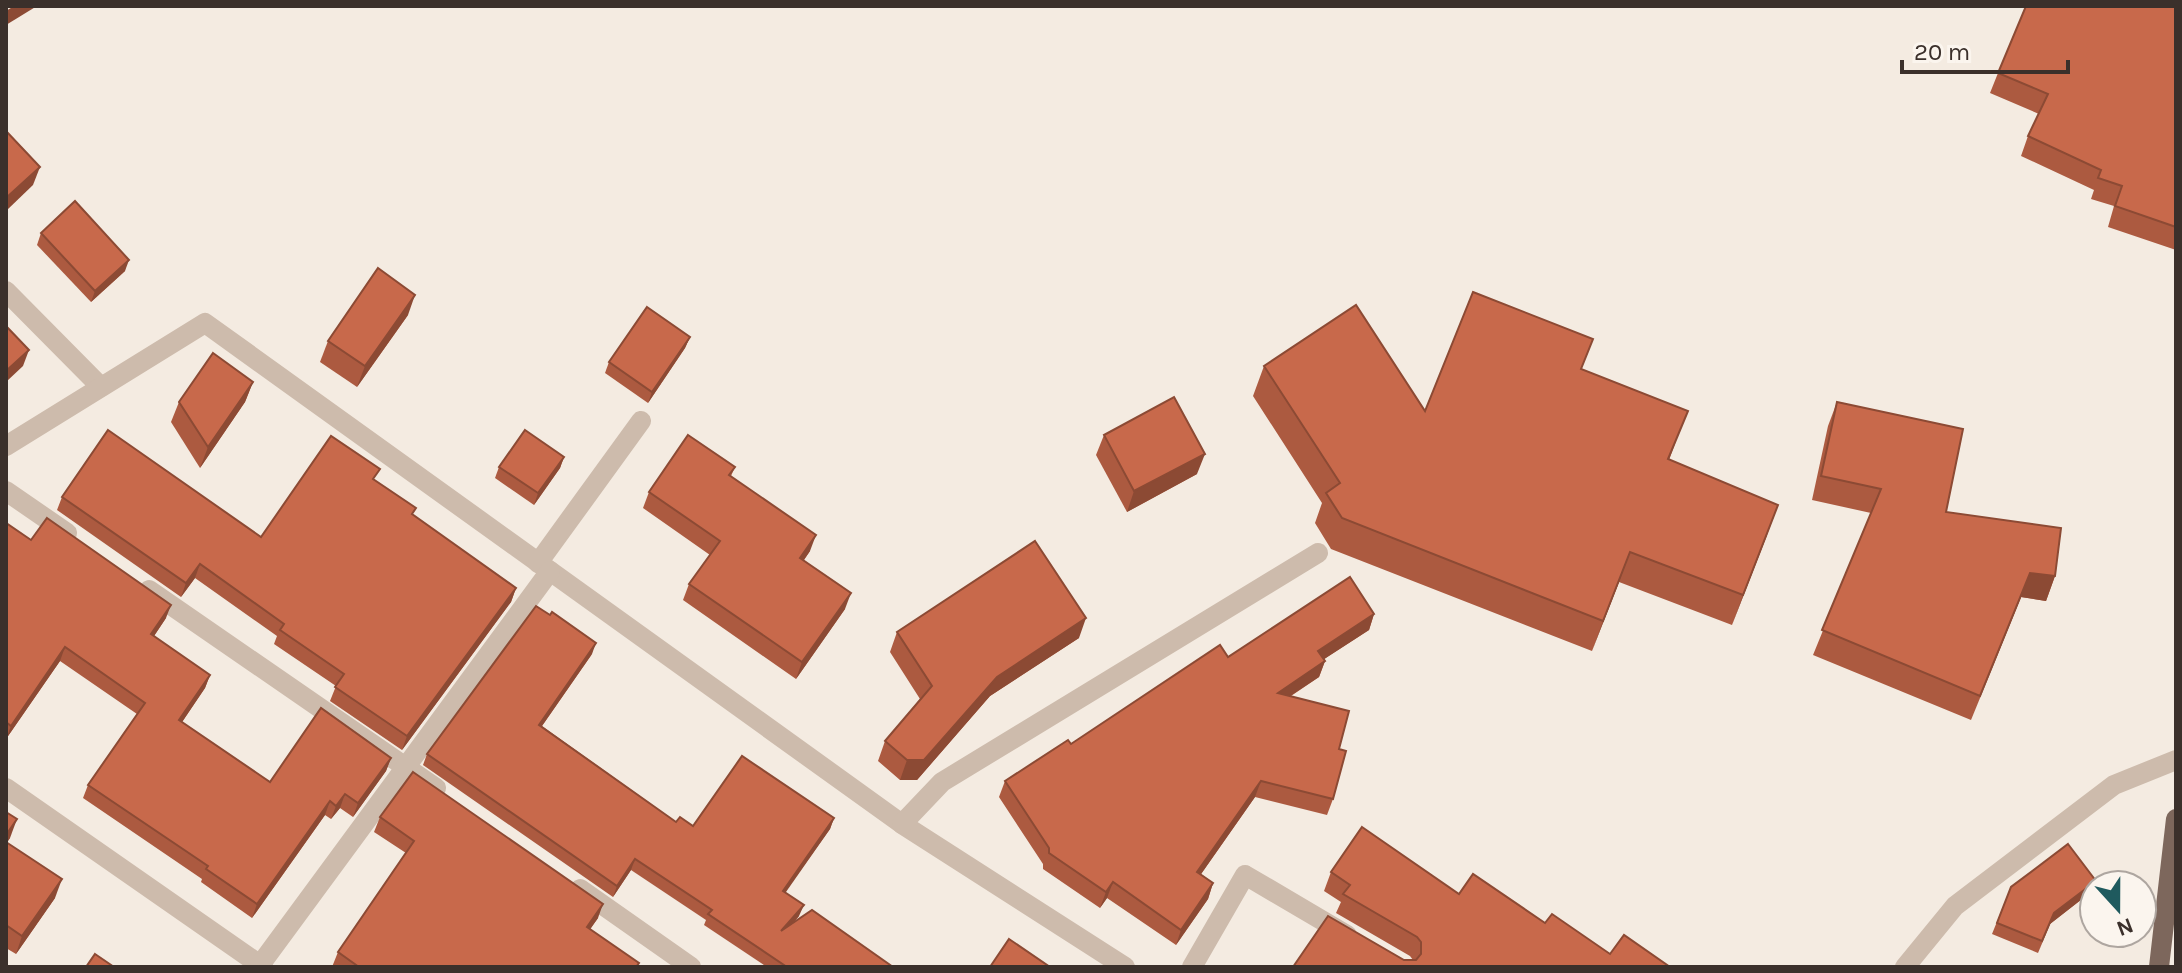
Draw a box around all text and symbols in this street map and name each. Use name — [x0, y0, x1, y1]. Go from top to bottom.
scale bar — [1902, 24, 2068, 74]
text: 20 m — [1914, 38, 1970, 66]
north arrow — [2078, 869, 2158, 949]
text: N — [2113, 912, 2137, 942]

